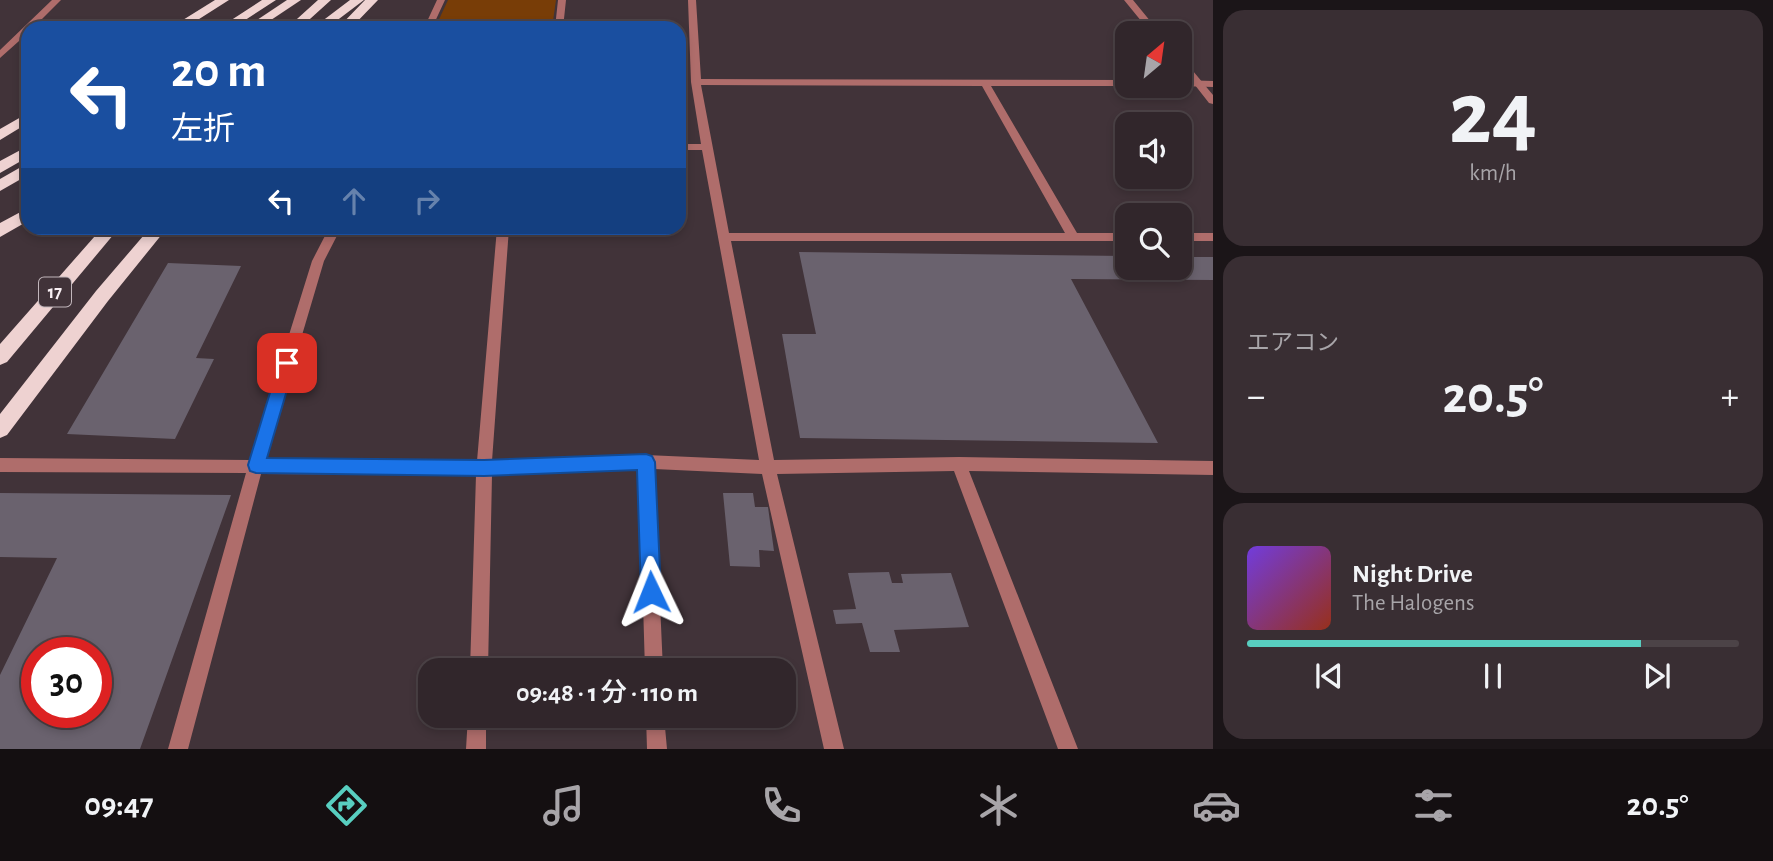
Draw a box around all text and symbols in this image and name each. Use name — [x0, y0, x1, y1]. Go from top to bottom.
north arrow — [1115, 21, 1192, 98]
map controls — [1115, 21, 1192, 280]
text: 20 m — [171, 47, 267, 96]
icon: left — [56, 49, 147, 140]
text: 24 — [1449, 69, 1537, 160]
button: sound — [1115, 112, 1192, 189]
text: 左折 — [171, 113, 235, 145]
text: km/h — [1469, 162, 1517, 185]
icon: left — [262, 182, 300, 220]
icon: ahead — [335, 182, 373, 220]
icon: right — [408, 182, 446, 220]
button: search — [1115, 203, 1192, 280]
road number: 17 — [39, 278, 71, 306]
text: エアコン — [1247, 332, 1339, 355]
pin — [257, 333, 317, 393]
icon: arrive — [268, 344, 306, 382]
text: 20.5° — [1442, 370, 1544, 422]
text: − — [1247, 378, 1265, 416]
text: + — [1721, 378, 1739, 416]
position arrow — [614, 555, 688, 629]
text: Night Drive — [1352, 561, 1473, 587]
text: The Halogens — [1352, 592, 1474, 615]
speed limit sign: 30 — [21, 637, 112, 728]
icon: previous — [1310, 657, 1348, 695]
icon: pause — [1474, 657, 1512, 695]
icon: next — [1638, 657, 1676, 695]
text: 09:48 · 1 分 · 110 m — [516, 680, 698, 706]
icon: directions — [322, 781, 371, 830]
icon: music — [539, 781, 588, 830]
icon: phone — [757, 781, 806, 830]
icon: climate — [974, 781, 1023, 830]
icon: car — [1192, 781, 1241, 830]
icon: filters — [1409, 781, 1458, 830]
text: 09:47 — [84, 789, 154, 821]
text: 20.5° — [1626, 789, 1689, 821]

